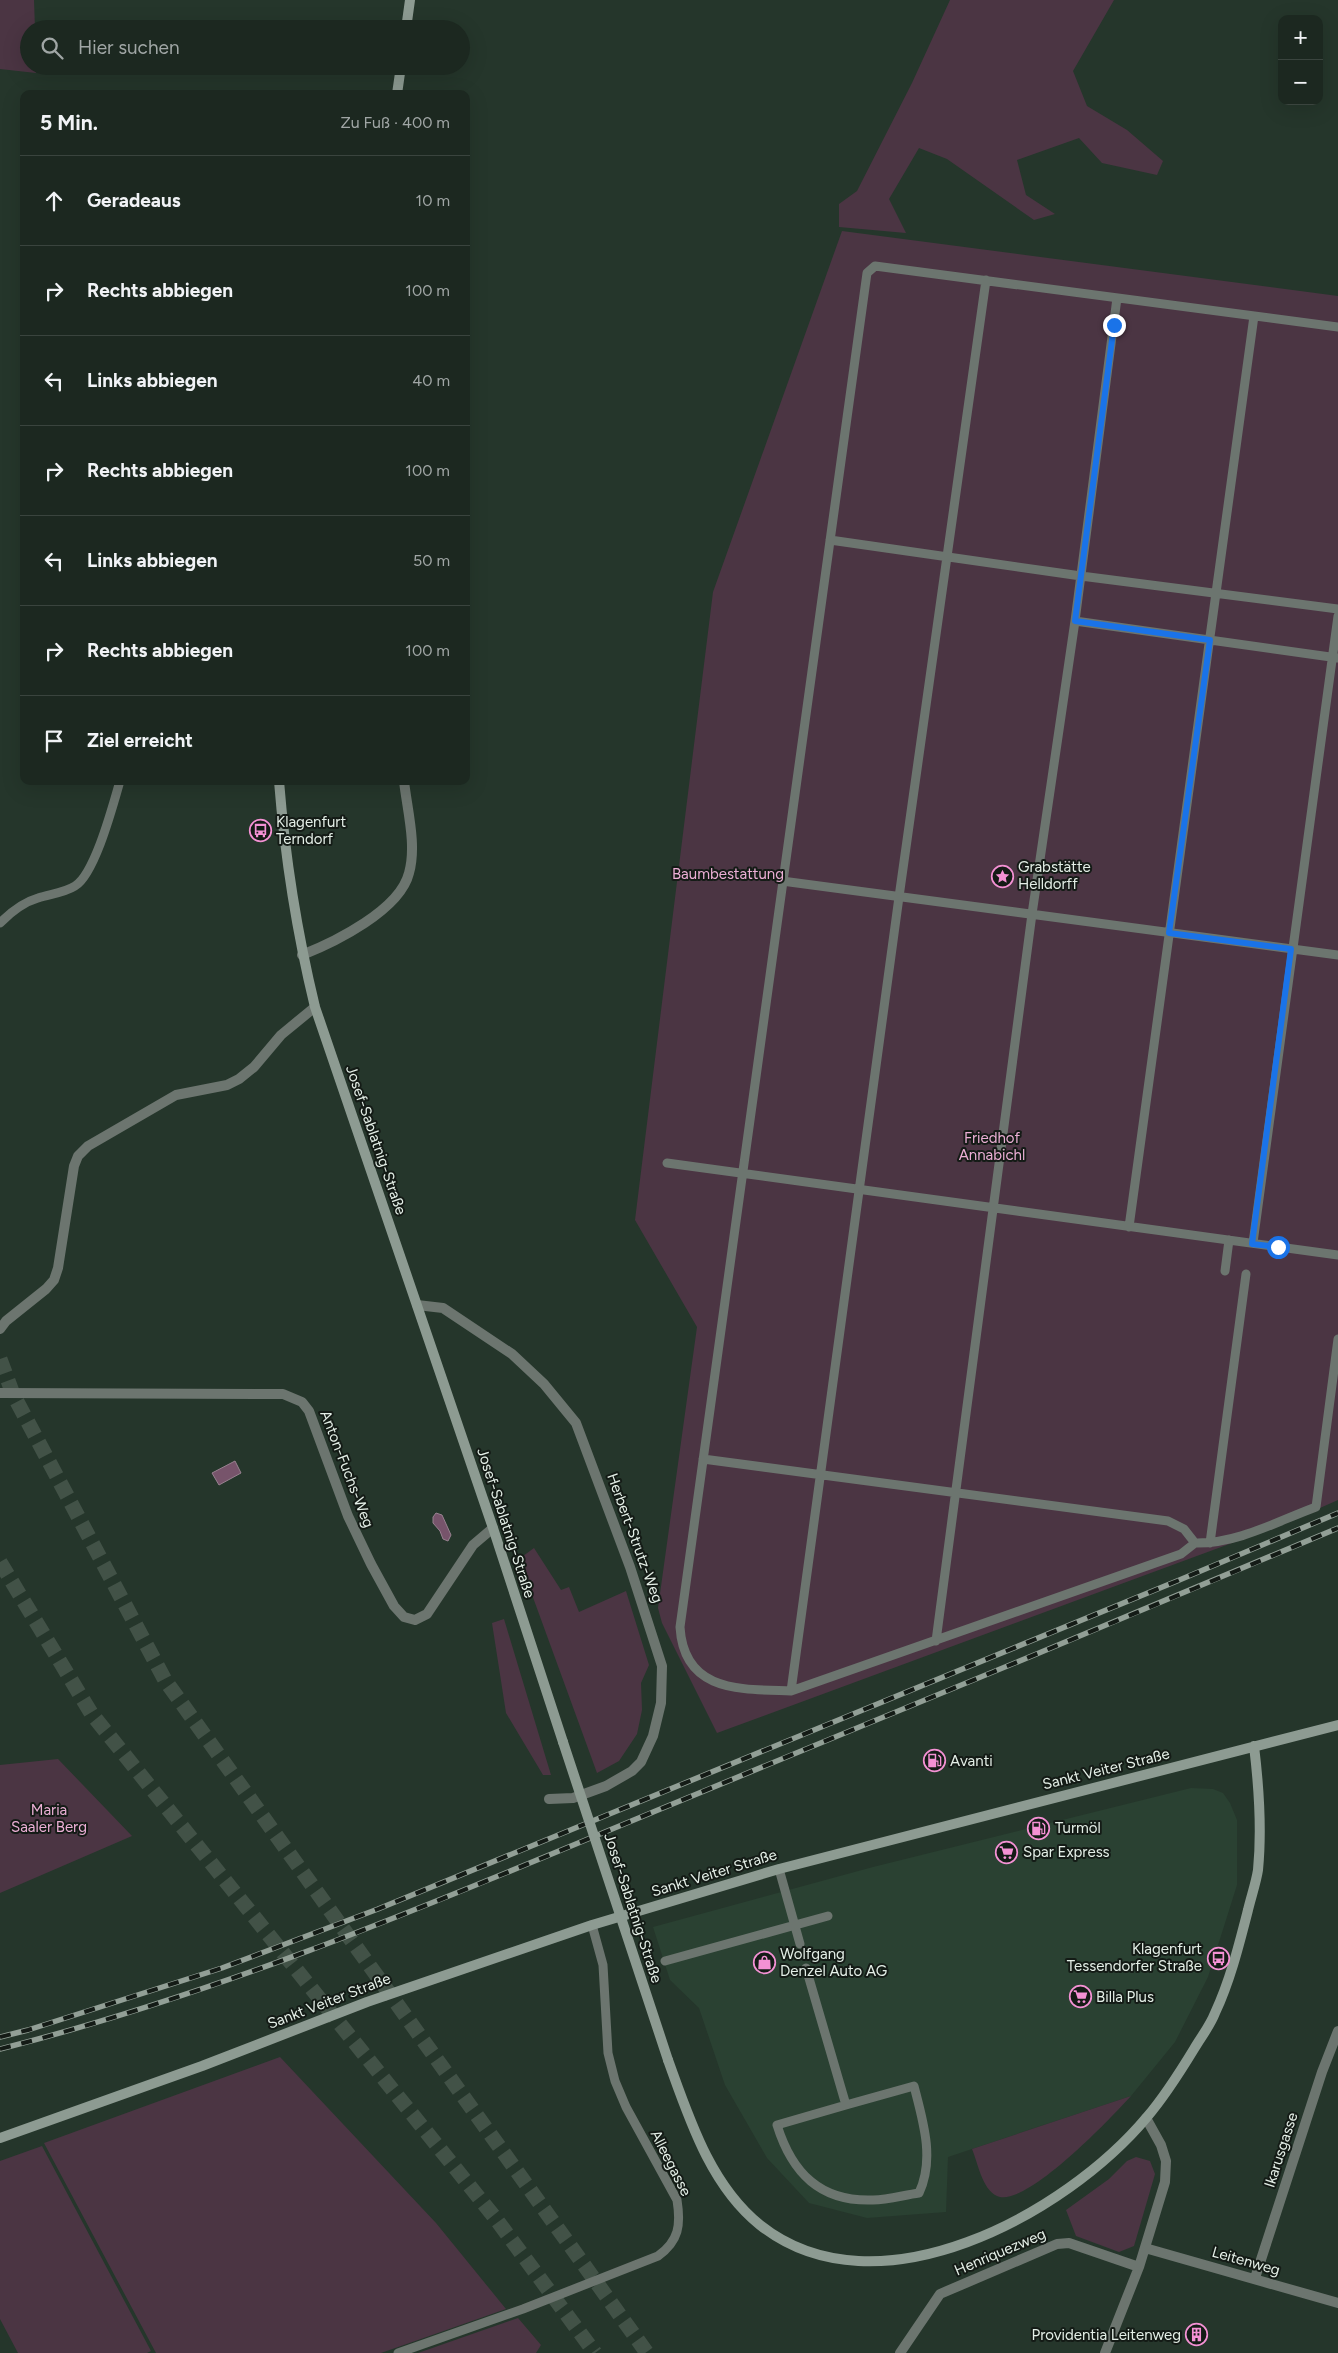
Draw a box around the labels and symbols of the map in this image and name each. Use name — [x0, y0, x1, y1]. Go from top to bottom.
route end — [1103, 314, 1126, 337]
place label: Klagenfurt Terndorf — [276, 813, 346, 848]
bus stop icon: Klagenfurt Terndorf — [248, 819, 272, 843]
place label: Grabstätte Helldorff — [1018, 858, 1091, 893]
place icon: Grabstätte Helldorff — [990, 864, 1014, 888]
park label: Baumbestattung — [672, 865, 784, 883]
street label: Josef-Sablatnig-Straße — [342, 1063, 410, 1217]
park label: Friedhof Annabichl — [959, 1129, 1025, 1164]
route start — [1267, 1236, 1290, 1259]
street label: Anton-Fuchs-Weg — [316, 1408, 378, 1530]
street label: Josef-Sablatnig-Straße — [473, 1446, 539, 1600]
street label: Herbert-Strutz-Weg — [603, 1471, 667, 1605]
street label: Sankt Veiter Straße — [1041, 1745, 1171, 1793]
fuel station icon: Avanti — [922, 1749, 946, 1773]
place label: Avanti — [950, 1752, 993, 1770]
park label: Maria Saaler Berg — [11, 1801, 87, 1836]
fuel station icon: Turmöl — [1027, 1816, 1051, 1840]
place label: Turmöl — [1055, 1819, 1101, 1837]
street label: Josef-Sablatnig-Straße — [600, 1831, 666, 1985]
supermarket icon: Spar Express — [995, 1840, 1019, 1864]
place label: Spar Express — [1023, 1843, 1110, 1861]
street label: Sankt Veiter Straße — [649, 1845, 779, 1901]
place label: Klagenfurt Tessendorfer Straße — [1067, 1940, 1202, 1975]
place label: Wolfgang Denzel Auto AG — [780, 1945, 887, 1980]
bus stop icon: Klagenfurt Tessendorfer Straße — [1206, 1946, 1230, 1970]
shop icon: Wolfgang Denzel Auto AG — [752, 1951, 776, 1975]
street label: Sankt Veiter Straße — [265, 1969, 393, 2033]
supermarket icon: Billa Plus — [1068, 1985, 1092, 2009]
place label: Billa Plus — [1096, 1988, 1154, 2006]
street label: Ikarusgasse — [1260, 2110, 1302, 2190]
street label: Alleegasse — [647, 2127, 695, 2199]
street label: Henriquezweg — [952, 2225, 1048, 2279]
street label: Leitenweg — [1210, 2243, 1282, 2279]
building icon: Providentia Leitenweg — [1185, 2323, 1209, 2347]
place label: Providentia Leitenweg — [1032, 2326, 1181, 2344]

